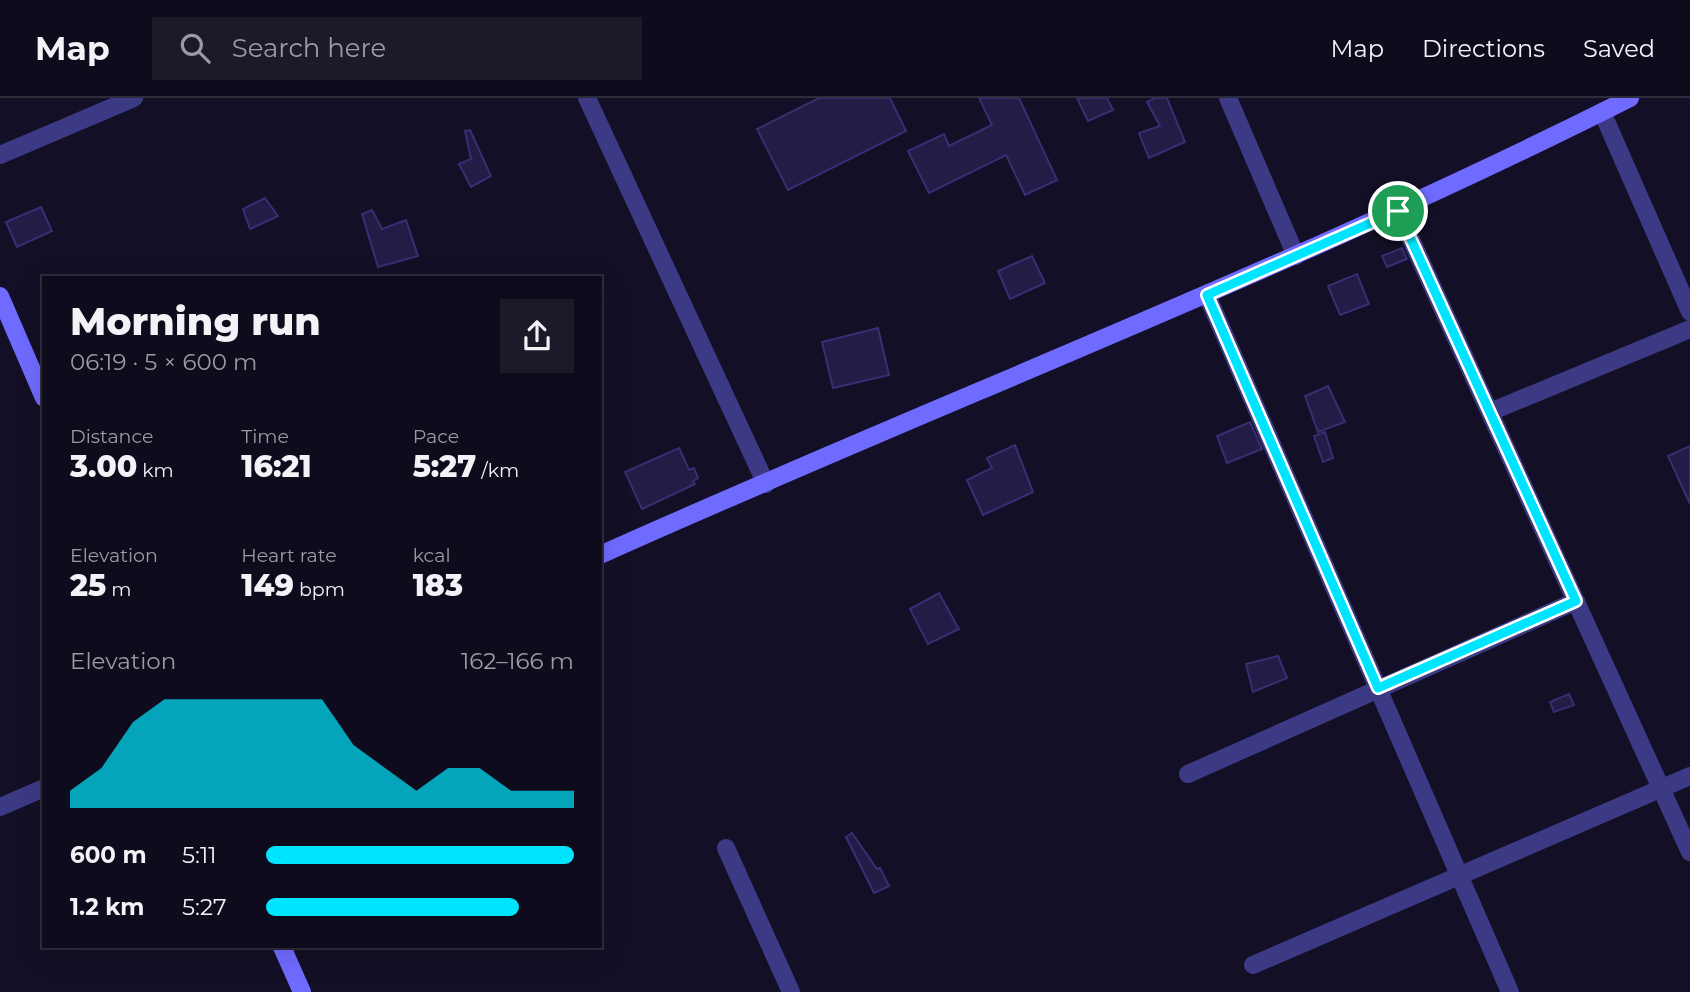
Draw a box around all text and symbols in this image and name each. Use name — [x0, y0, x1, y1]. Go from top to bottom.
search box — [152, 17, 642, 80]
text: Map — [35, 28, 110, 68]
icon: search — [176, 29, 214, 67]
text: Search here — [232, 32, 386, 64]
text: Map — [1331, 34, 1384, 63]
text: Directions — [1422, 34, 1545, 63]
text: Saved — [1583, 34, 1655, 63]
pin — [1368, 181, 1428, 241]
icon: arrive — [1379, 192, 1417, 230]
text: Morning run — [70, 298, 321, 345]
button: share — [500, 299, 574, 373]
text: 06:19 · 5 × 600 m — [70, 348, 257, 376]
text: Distance — [70, 425, 153, 448]
text: Time — [241, 425, 289, 448]
text: Pace — [413, 425, 459, 448]
text: 3.00 — [70, 448, 137, 485]
text: 16:21 — [241, 448, 312, 485]
text: 5:27 — [413, 448, 476, 485]
text: km — [137, 459, 174, 482]
text: /km — [476, 459, 519, 482]
text: Elevation — [70, 544, 158, 567]
text: Heart rate — [241, 544, 337, 567]
text: kcal — [413, 544, 451, 567]
text: 25 — [70, 567, 106, 604]
text: 149 — [241, 567, 294, 604]
text: 183 — [413, 567, 463, 604]
text: m — [106, 578, 131, 601]
text: bpm — [294, 578, 345, 601]
text: Elevation — [70, 647, 176, 675]
text: 162–166 m — [461, 647, 574, 675]
text: 600 m — [70, 841, 147, 869]
text: 5:11 — [182, 841, 217, 869]
text: 1.2 km — [70, 893, 144, 921]
text: 5:27 — [182, 893, 226, 921]

